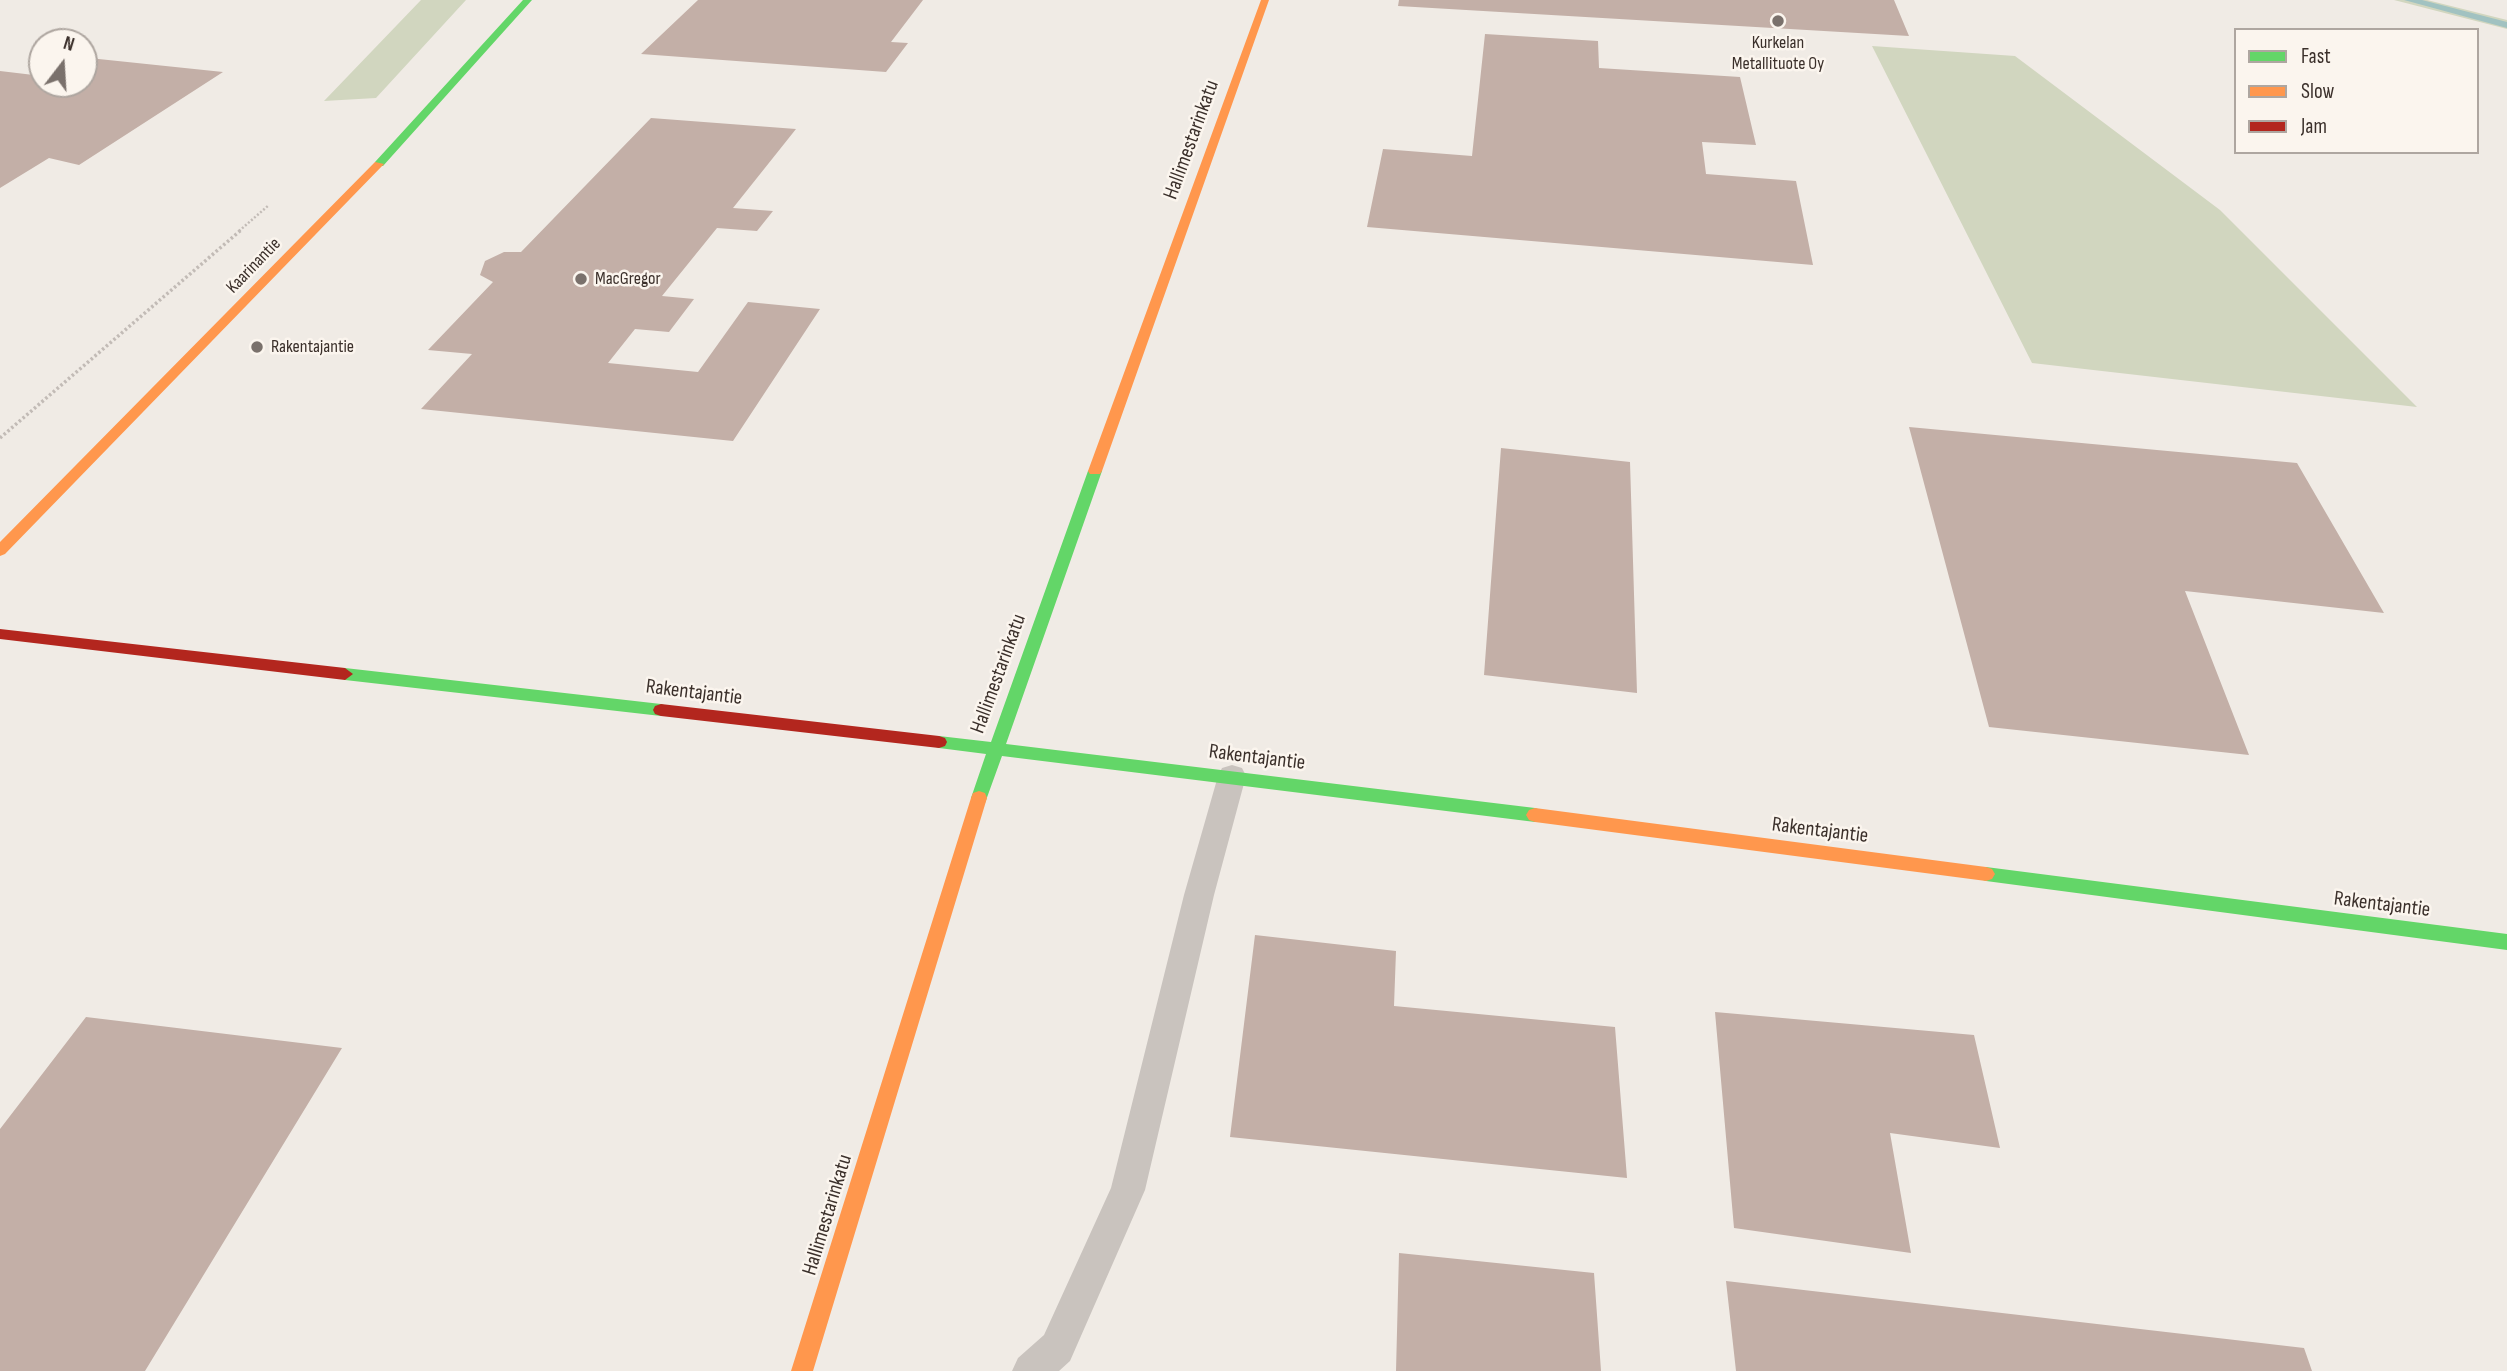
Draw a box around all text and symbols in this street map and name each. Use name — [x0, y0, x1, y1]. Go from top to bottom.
marker: Kurkelan Metallituote Oy — [1770, 13, 1786, 29]
north arrow — [28, 28, 98, 98]
legend — [2234, 28, 2479, 154]
text: N — [60, 32, 77, 57]
place label: Kurkelan Metallituote Oy — [1732, 32, 1824, 74]
text: Fast — [2301, 44, 2331, 69]
street label: Hallimestarinkatu — [1159, 77, 1225, 203]
text: Slow — [2301, 79, 2334, 104]
text: Jam — [2301, 114, 2327, 139]
street label: Kaarinantie — [222, 234, 286, 298]
place label: MacGregor — [595, 268, 661, 290]
marker: MacGregor — [573, 271, 589, 287]
place label: Rakentajantie — [271, 336, 354, 358]
marker: Rakentajantie — [249, 339, 265, 355]
street label: Hallimestarinkatu — [966, 611, 1032, 737]
street label: Rakentajantie — [644, 675, 744, 711]
street label: Rakentajantie — [1207, 740, 1307, 776]
street label: Rakentajantie — [1770, 813, 1870, 849]
street label: Rakentajantie — [2332, 887, 2432, 923]
street label: Hallimestarinkatu — [798, 1152, 858, 1278]

